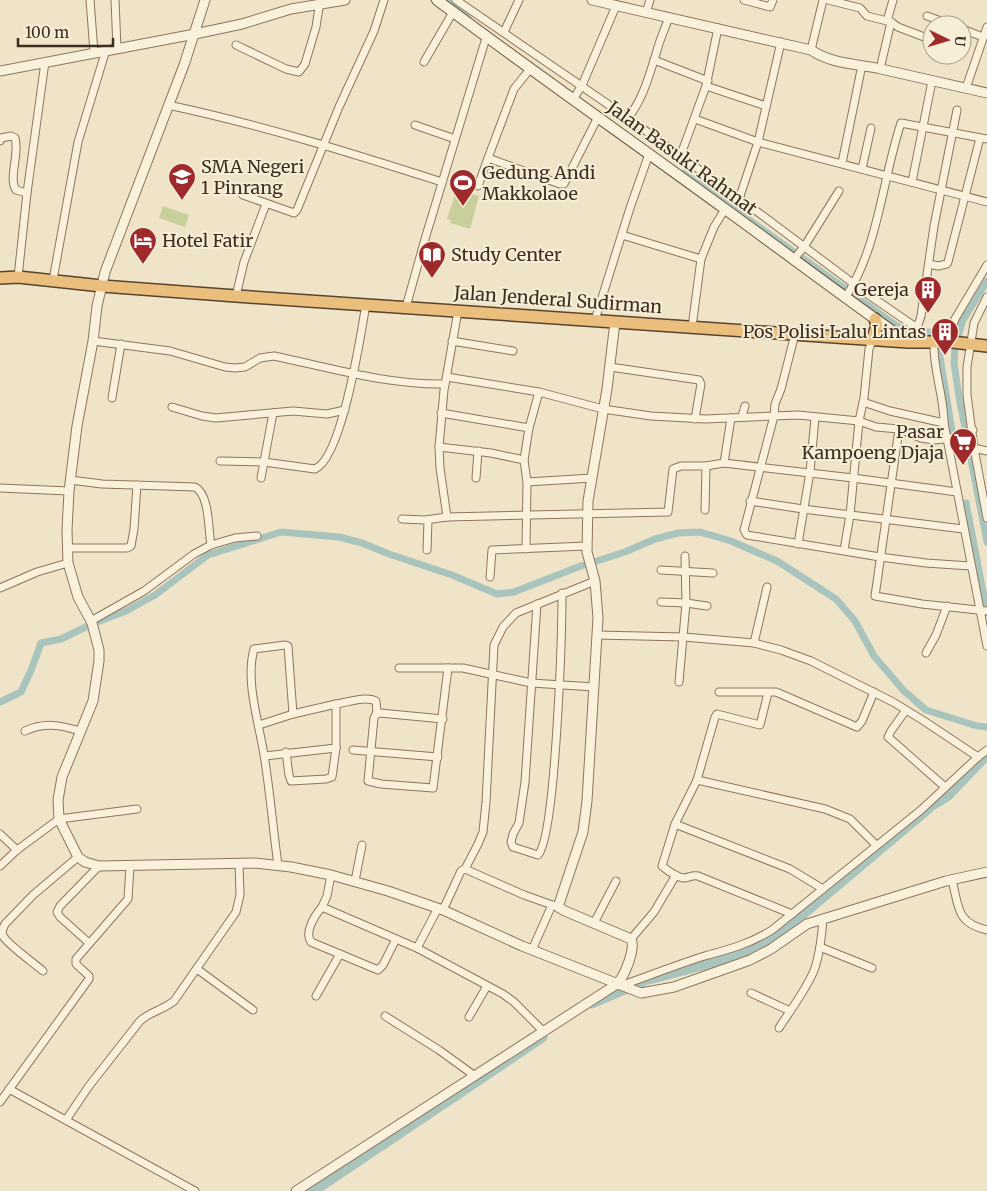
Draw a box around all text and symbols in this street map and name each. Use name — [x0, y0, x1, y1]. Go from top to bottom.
scale bar — [18, 15, 112, 47]
north arrow — [922, 15, 972, 65]
text: 100 m — [25, 23, 69, 42]
text: U — [950, 35, 969, 48]
street label: Jalan Basuki Rahmat — [602, 95, 762, 220]
place label: SMA Negeri 1 Pinrang — [201, 155, 304, 199]
place label: Gedung Andi Makkolaoe — [482, 161, 596, 205]
school or university icon: SMA Negeri 1 Pinrang — [167, 162, 197, 201]
sports icon: Gedung Andi Makkolaoe — [448, 168, 478, 207]
hotel icon: Hotel Fatir — [128, 226, 158, 265]
place label: Hotel Fatir — [162, 229, 253, 252]
library icon: Study Center — [417, 240, 447, 279]
place label: Study Center — [451, 243, 562, 266]
building icon: Gereja — [913, 275, 943, 314]
place label: Gereja — [854, 278, 909, 301]
street label: Jalan Jenderal Sudirman — [452, 281, 663, 318]
building icon: Pos Polisi Lalu Lintas — [930, 317, 960, 356]
place label: Pos Polisi Lalu Lintas — [743, 320, 926, 343]
place label: Pasar Kampoeng Djaja — [802, 420, 944, 464]
supermarket icon: Pasar Kampoeng Djaja — [948, 427, 978, 466]

